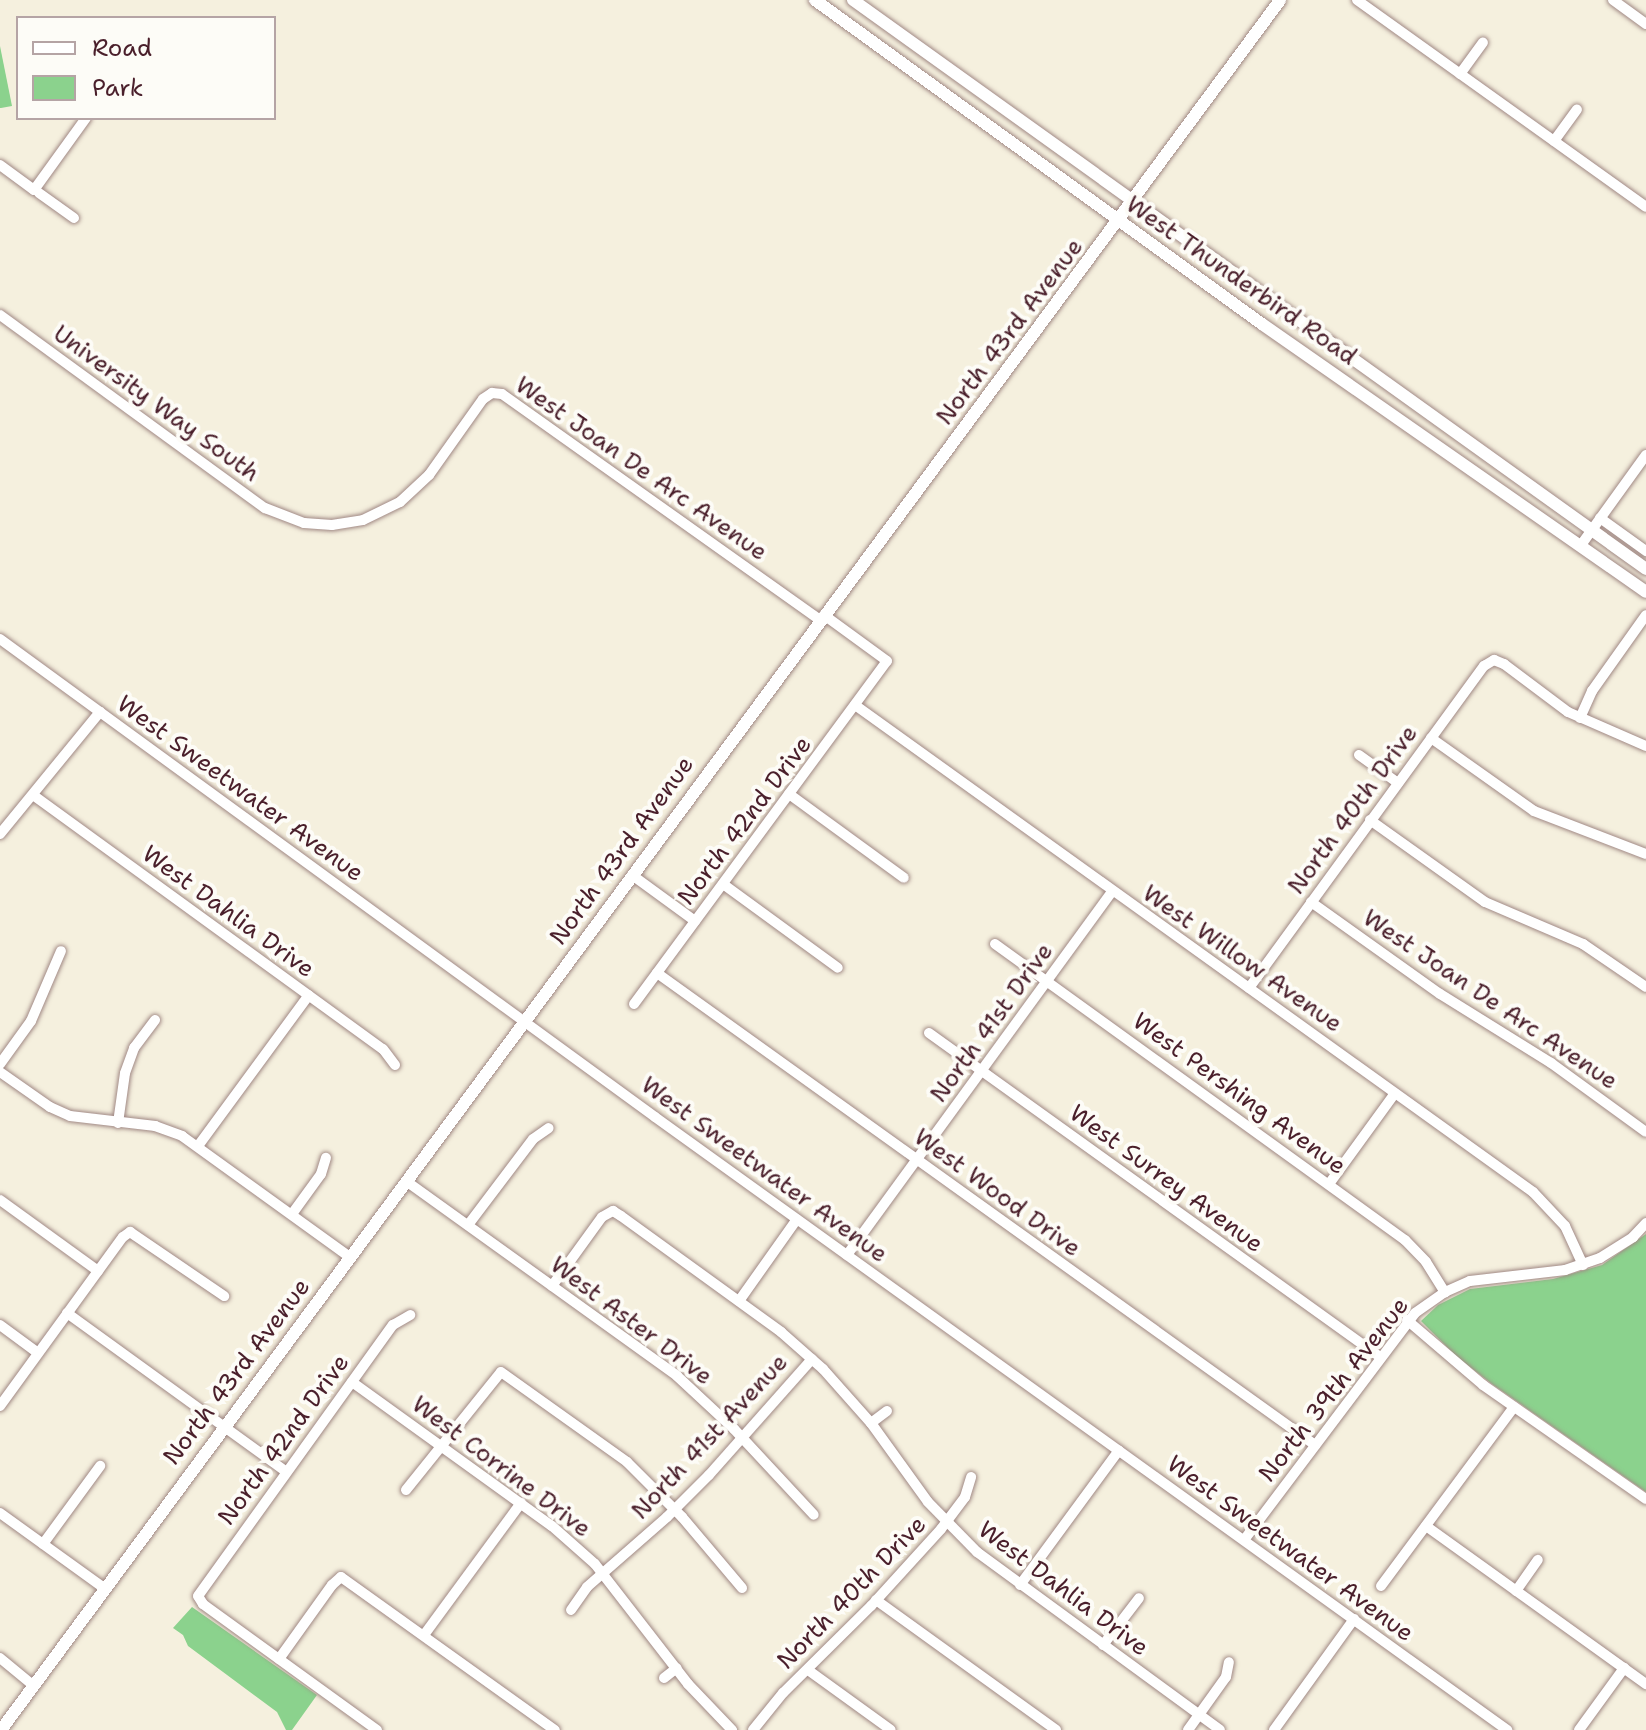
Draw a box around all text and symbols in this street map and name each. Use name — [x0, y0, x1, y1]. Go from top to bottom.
legend — [16, 16, 276, 120]
text: Road — [92, 32, 152, 64]
text: Park — [92, 72, 144, 104]
street label: West Thunderbird Road — [1120, 190, 1362, 372]
street label: North 43rd Avenue — [931, 233, 1089, 431]
street label: University Way South — [47, 320, 265, 488]
street label: West Joan De Arc Avenue — [509, 371, 773, 567]
street label: West Sweetwater Avenue — [111, 690, 369, 888]
street label: North 40th Drive — [1282, 720, 1424, 900]
street label: North 42nd Drive — [672, 731, 818, 911]
street label: North 43rd Avenue — [544, 751, 700, 951]
street label: West Dahlia Drive — [136, 840, 320, 984]
street label: West Willow Avenue — [1137, 879, 1347, 1039]
street label: West Joan De Arc Avenue — [1357, 904, 1623, 1096]
street label: North 41st Drive — [925, 938, 1059, 1108]
street label: West Pershing Avenue — [1127, 1007, 1351, 1181]
street label: West Sweetwater Avenue — [635, 1071, 893, 1269]
street label: West Surrey Avenue — [1063, 1099, 1269, 1259]
street label: West Wood Drive — [908, 1123, 1086, 1263]
street label: West Aster Drive — [544, 1251, 718, 1391]
street label: North 43rd Avenue — [158, 1273, 316, 1471]
street label: North 39th Avenue — [1253, 1292, 1415, 1488]
street label: North 41st Avenue — [626, 1348, 794, 1526]
street label: North 42nd Drive — [212, 1349, 356, 1531]
street label: West Corrine Drive — [406, 1390, 596, 1544]
street label: West Sweetwater Avenue — [1161, 1450, 1419, 1648]
street label: North 40th Drive — [772, 1510, 932, 1676]
street label: West Dahlia Drive — [972, 1516, 1154, 1662]

